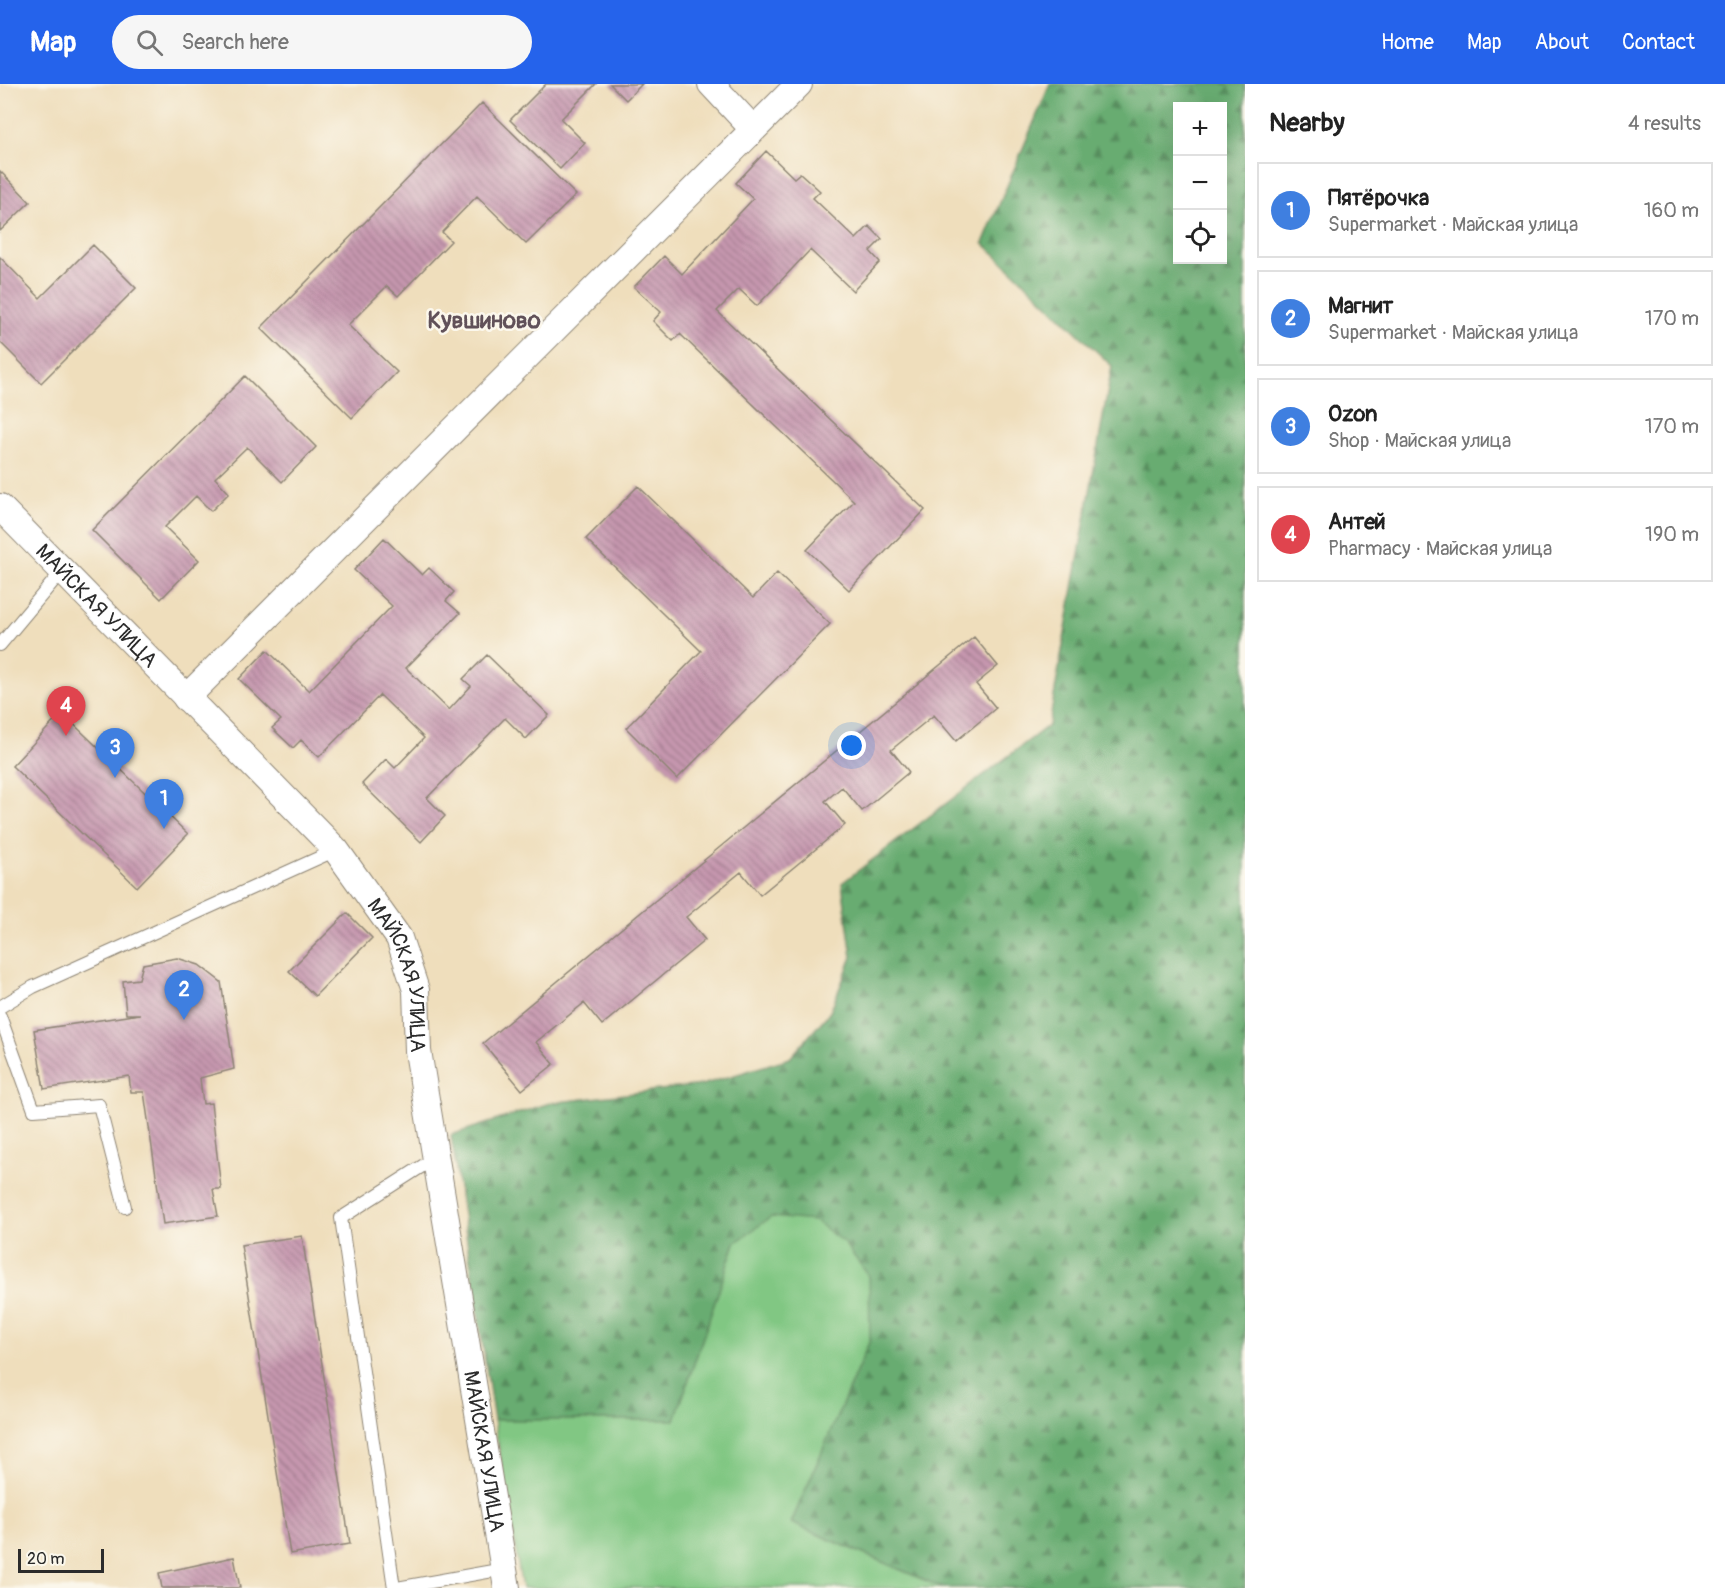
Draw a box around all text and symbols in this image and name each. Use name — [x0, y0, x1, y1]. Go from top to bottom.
search box — [112, 15, 532, 69]
text: Map — [30, 25, 76, 60]
icon: search — [133, 26, 166, 59]
text: Search here — [181, 28, 289, 56]
text: Home — [1381, 29, 1434, 56]
text: Map — [1467, 29, 1502, 56]
text: About — [1535, 29, 1589, 56]
text: Contact — [1622, 29, 1695, 56]
map controls — [1173, 102, 1227, 264]
button: + — [1173, 102, 1227, 156]
text: Nearby — [1269, 107, 1345, 139]
text: 4 results — [1628, 111, 1701, 136]
button: − — [1173, 156, 1227, 210]
text: Пятёрочка — [1328, 184, 1429, 212]
text: 1 — [1287, 198, 1294, 223]
text: 160 m — [1644, 198, 1699, 223]
button: locate — [1173, 210, 1227, 264]
text: Supermarket · Майская улица — [1328, 212, 1578, 237]
text: Магнит — [1328, 292, 1393, 320]
district label: Кувшиново — [427, 306, 541, 335]
text: 2 — [1285, 306, 1296, 331]
text: 170 m — [1645, 306, 1699, 331]
text: Supermarket · Майская улица — [1328, 320, 1578, 345]
text: Ozon — [1328, 400, 1377, 428]
text: 3 — [1285, 414, 1296, 439]
text: 170 m — [1645, 414, 1699, 439]
text: Shop · Майская улица — [1328, 428, 1511, 453]
text: Антей — [1328, 508, 1386, 536]
text: 4 — [1285, 522, 1296, 547]
text: 190 m — [1645, 522, 1699, 547]
text: Pharmacy · Майская улица — [1328, 536, 1552, 561]
street label: МАЙСКАЯ УЛИЦА — [29, 538, 163, 674]
pin: 4 — [46, 686, 86, 736]
pin: 3 — [96, 728, 134, 778]
your location — [837, 731, 866, 760]
pin: 1 — [144, 780, 184, 829]
street label: МАЙСКАЯ УЛИЦА — [361, 893, 431, 1053]
pin: 2 — [164, 970, 204, 1020]
street label: МАЙСКАЯ УЛИЦА — [457, 1369, 511, 1534]
scale bar — [18, 1546, 104, 1574]
text: 20 m — [27, 1549, 65, 1569]

